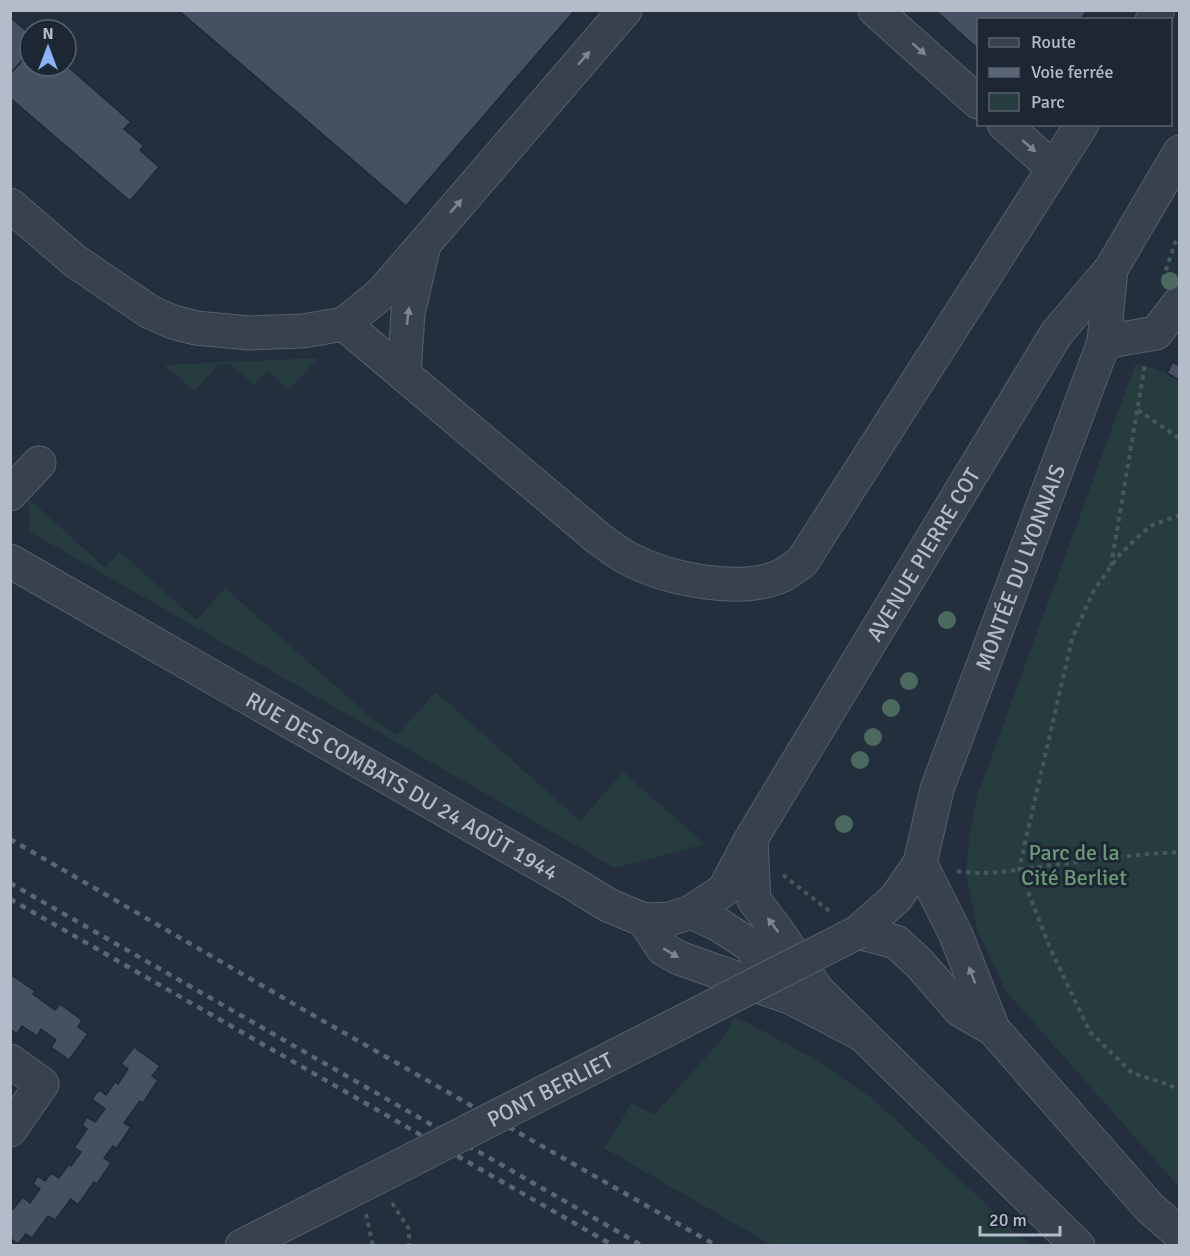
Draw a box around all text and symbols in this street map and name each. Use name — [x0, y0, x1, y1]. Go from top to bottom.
north arrow — [18, 18, 78, 78]
legend — [977, 18, 1172, 126]
text: N — [42, 24, 54, 44]
text: Route — [1031, 31, 1076, 53]
one-way arrow — [911, 42, 926, 55]
one-way arrow — [577, 51, 590, 66]
text: Voie ferrée — [1031, 61, 1113, 83]
text: Parc — [1031, 91, 1065, 113]
one-way arrow — [1021, 139, 1036, 152]
one-way arrow — [449, 199, 462, 214]
one-way arrow — [404, 307, 413, 326]
street label: MONTÉE DU LYONNAIS — [969, 461, 1071, 674]
street label: AVENUE PIERRE COT — [861, 463, 986, 646]
street label: RUE DES COMBATS DU 24 AOÛT 1944 — [241, 686, 563, 886]
park label: Parc de la Cité Berliet — [1021, 839, 1127, 891]
one-way arrow — [768, 918, 780, 933]
one-way arrow — [663, 948, 679, 959]
one-way arrow — [967, 965, 977, 983]
street label: PONT BERLIET — [483, 1046, 618, 1133]
scale bar — [980, 1199, 1060, 1237]
text: 20 m — [989, 1209, 1027, 1231]

